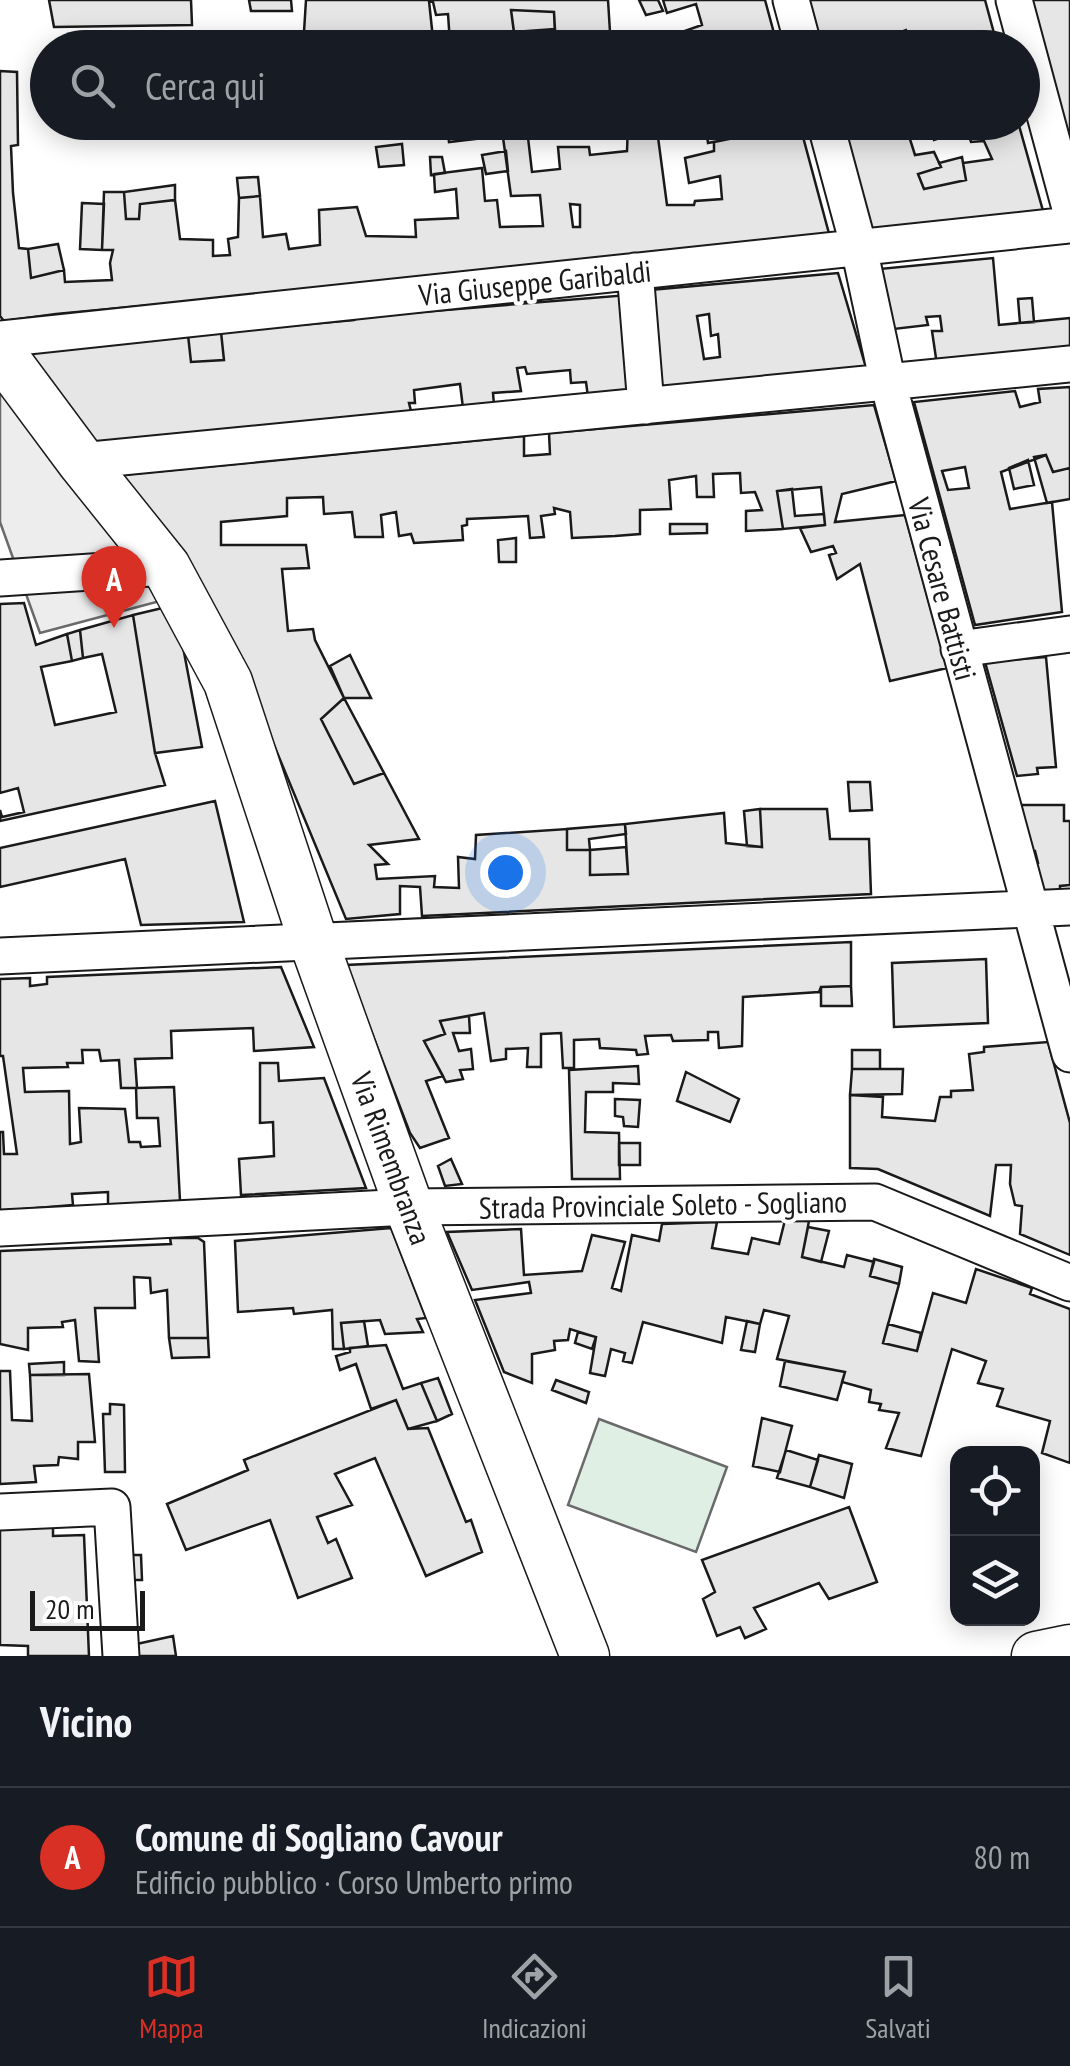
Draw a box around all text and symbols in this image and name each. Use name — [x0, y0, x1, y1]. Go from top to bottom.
search box — [30, 30, 1040, 140]
icon: search — [65, 58, 120, 113]
text: Cerca qui — [145, 61, 265, 110]
street label: Via Giuseppe Garibaldi — [416, 250, 653, 314]
street label: Via Cesare Battisti — [900, 493, 986, 684]
pin: A — [82, 546, 146, 628]
your location — [480, 847, 531, 898]
street label: Via Rimembranza — [342, 1066, 441, 1249]
street label: Strada Provinciale Soleto - Sogliano — [479, 1181, 847, 1227]
map controls — [950, 1446, 1040, 1626]
button: locate — [950, 1446, 1040, 1536]
button: layers — [950, 1536, 1040, 1626]
scale bar — [30, 1586, 145, 1630]
text: 20 m — [45, 1590, 94, 1627]
text: Vicino — [40, 1694, 132, 1749]
text: Comune di Sogliano Cavour — [135, 1812, 503, 1861]
text: A — [64, 1836, 81, 1878]
text: 80 m — [974, 1836, 1030, 1878]
text: Edificio pubblico · Corso Umberto primo — [135, 1861, 573, 1903]
tab: Mappa — [139, 1949, 204, 2046]
tab: Indicazioni — [482, 1949, 587, 2046]
tab: Salvati — [865, 1949, 931, 2046]

